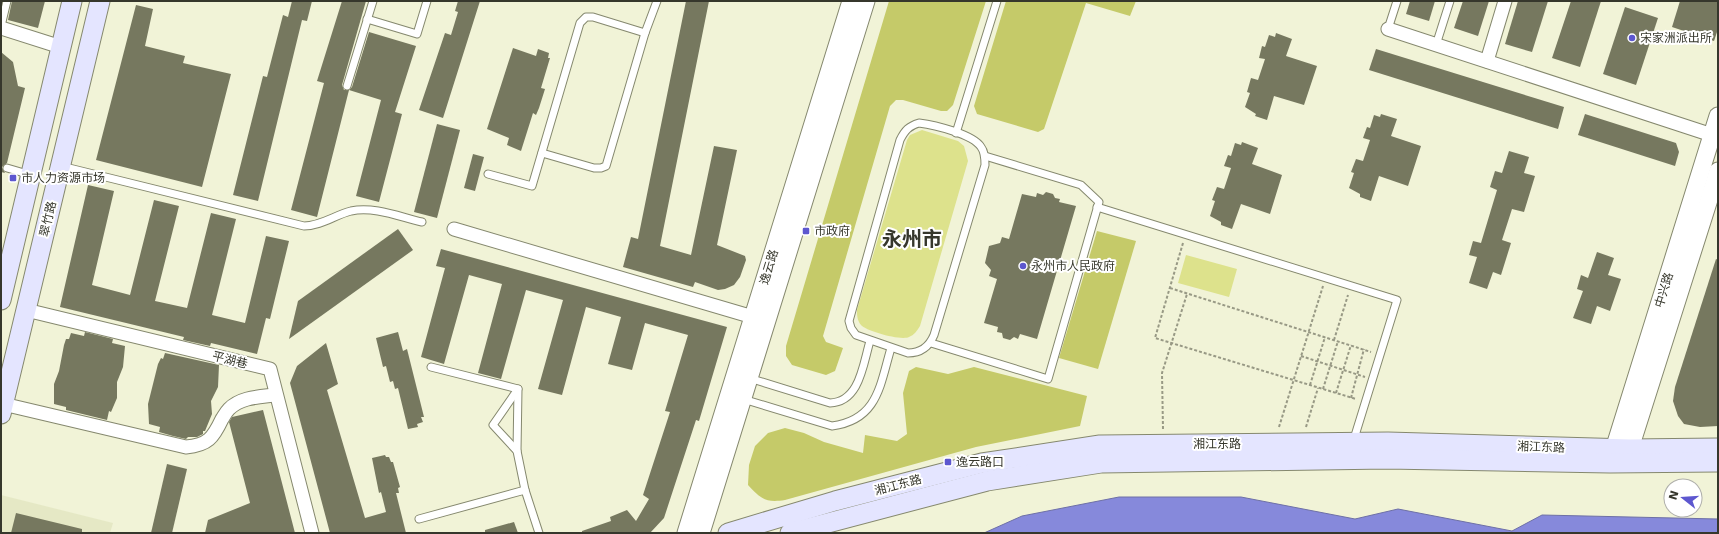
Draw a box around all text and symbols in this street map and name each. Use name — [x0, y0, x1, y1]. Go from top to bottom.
place label: 宋家洲派出所 — [1640, 31, 1712, 45]
marker: 宋家洲派出所 — [1627, 33, 1637, 43]
place label: 市人力资源市场 — [21, 171, 105, 185]
marker: 市人力资源市场 — [8, 173, 18, 183]
street label: 翠竹路 — [37, 200, 59, 238]
place label: 市政府 — [814, 224, 850, 238]
marker: 市政府 — [801, 226, 811, 236]
district label: 永州市 — [882, 227, 942, 251]
street label: 逸云路 — [757, 248, 781, 286]
place label: 永州市人民政府 — [1031, 259, 1115, 273]
marker: 永州市人民政府 — [1018, 261, 1028, 271]
street label: 中兴路 — [1652, 271, 1676, 309]
street label: 平湖巷 — [211, 349, 249, 371]
street label: 湘江东路 — [1193, 437, 1241, 451]
street label: 湘江东路 — [1517, 439, 1565, 455]
place label: 逸云路口 — [956, 455, 1004, 469]
marker: 逸云路口 — [943, 457, 953, 467]
street label: 湘江东路 — [873, 472, 923, 498]
north arrow — [1663, 478, 1703, 518]
text: N — [1666, 489, 1681, 502]

